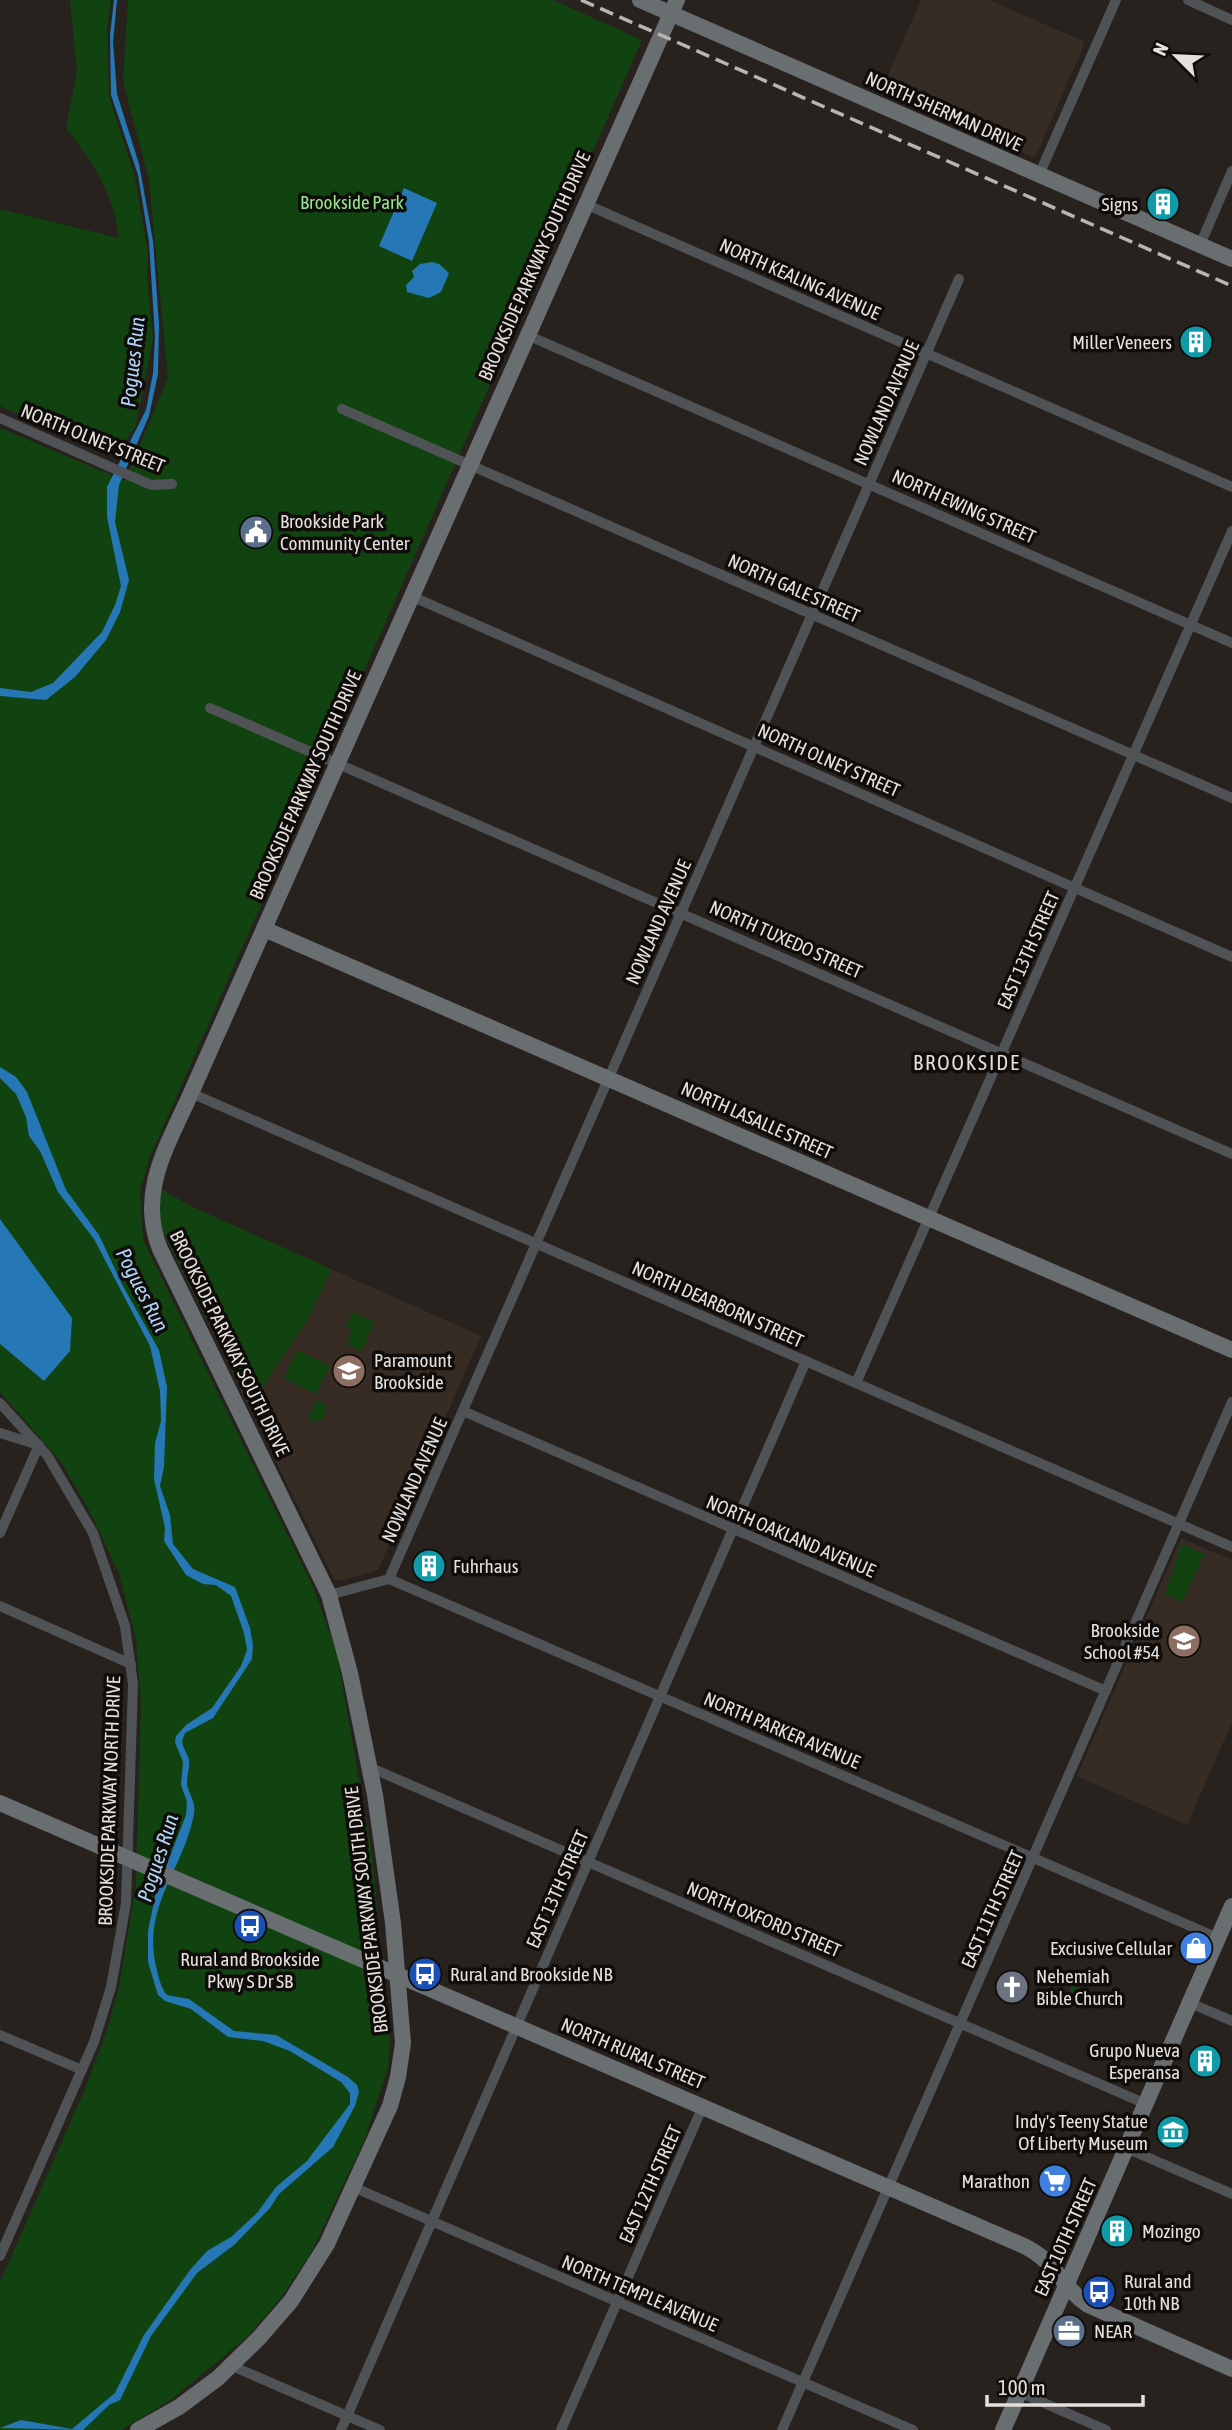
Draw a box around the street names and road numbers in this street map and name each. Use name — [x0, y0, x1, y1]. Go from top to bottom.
street label: NORTH SHERMAN DRIVE — [862, 67, 1026, 155]
street label: BROOKSIDE PARKWAY SOUTH DRIVE — [473, 148, 595, 384]
street label: NORTH KEALING AVENUE — [716, 234, 884, 324]
street label: NOWLAND AVENUE — [849, 337, 923, 469]
street label: NORTH OLNEY STREET — [18, 399, 169, 477]
street label: NORTH EWING STREET — [889, 464, 1040, 548]
street label: NORTH GALE STREET — [725, 549, 864, 627]
street label: BROOKSIDE PARKWAY SOUTH DRIVE — [244, 667, 366, 903]
street label: NORTH OLNEY STREET — [755, 719, 904, 801]
street label: NOWLAND AVENUE — [621, 856, 695, 988]
street label: EAST 13TH STREET — [992, 887, 1064, 1012]
street label: NORTH TUXEDO STREET — [706, 895, 866, 983]
street label: NORTH LASALLE STREET — [678, 1077, 837, 1164]
street label: BROOKSIDE PARKWAY SOUTH DRIVE — [166, 1227, 294, 1459]
street label: NORTH DEARBORN STREET — [629, 1256, 808, 1352]
street label: NOWLAND AVENUE — [377, 1414, 451, 1546]
street label: NORTH OAKLAND AVENUE — [703, 1490, 879, 1582]
street label: BROOKSIDE PARKWAY NORTH DRIVE — [94, 1676, 124, 1926]
street label: NORTH PARKER AVENUE — [701, 1687, 863, 1773]
street label: BROOKSIDE PARKWAY SOUTH DRIVE — [340, 1786, 392, 2034]
street label: EAST 13TH STREET — [521, 1826, 593, 1951]
street label: EAST 11TH STREET — [956, 1846, 1028, 1971]
street label: NORTH OXFORD STREET — [684, 1877, 845, 1962]
street label: NORTH RURAL STREET — [558, 2013, 709, 2093]
street label: EAST 12TH STREET — [614, 2121, 686, 2246]
street label: EAST 10TH STREET — [1029, 2174, 1101, 2299]
street label: NORTH TEMPLE AVENUE — [559, 2250, 721, 2336]

